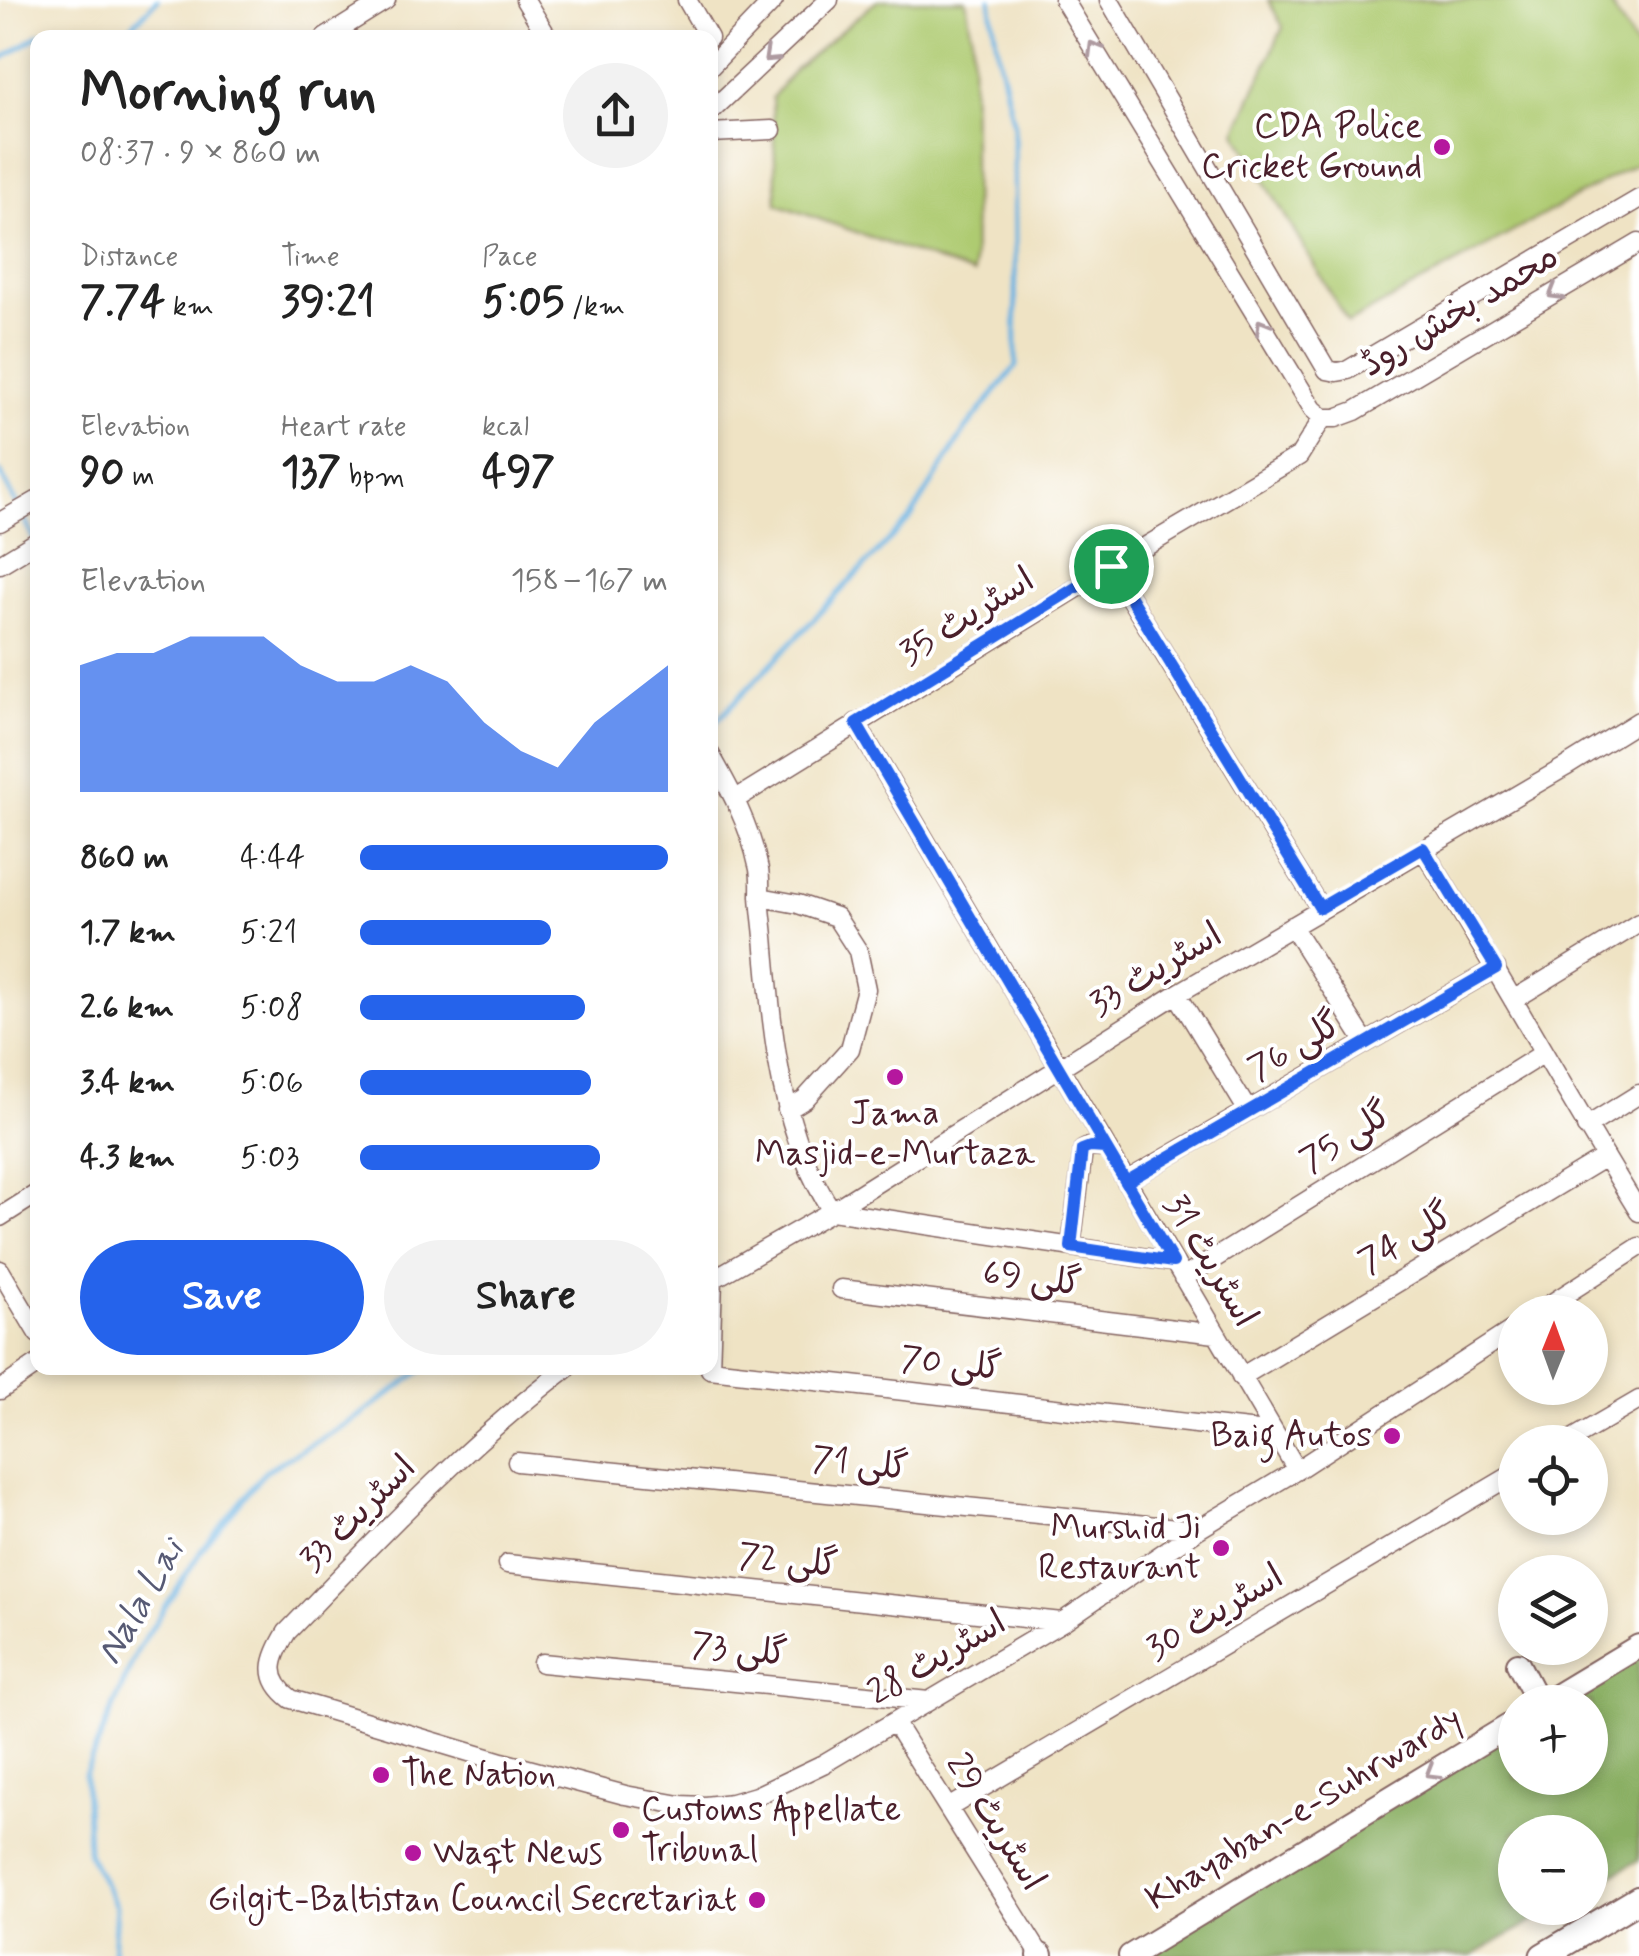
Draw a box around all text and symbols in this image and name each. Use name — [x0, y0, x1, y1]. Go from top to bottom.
one-way arrow — [1087, 41, 1106, 59]
one-way arrow — [763, 44, 781, 62]
text: Morning run — [80, 58, 377, 130]
button: share — [563, 63, 668, 168]
place label: CDA Police Cricket Ground — [1201, 104, 1422, 190]
text: 08:37 · 9 × 860 m — [80, 132, 321, 174]
marker: CDA Police Cricket Ground — [1431, 136, 1453, 158]
street label: محمد بخش روڈ — [1353, 234, 1567, 388]
text: Distance — [80, 239, 178, 276]
text: Time — [281, 239, 340, 276]
text: Pace — [482, 239, 538, 276]
text: 7.74 — [80, 276, 165, 331]
text: 39:21 — [281, 276, 375, 331]
text: 5:05 — [482, 276, 564, 331]
one-way arrow — [1548, 281, 1566, 300]
text: km — [165, 289, 214, 326]
text: /km — [564, 289, 625, 326]
one-way arrow — [1255, 319, 1274, 337]
text: Elevation — [80, 409, 190, 446]
text: Heart rate — [281, 409, 407, 446]
text: kcal — [482, 409, 529, 446]
text: 90 — [80, 446, 125, 501]
text: 137 — [281, 446, 341, 501]
text: 497 — [482, 446, 555, 501]
text: m — [125, 459, 155, 496]
text: bpm — [341, 459, 405, 496]
pin — [1069, 524, 1154, 609]
icon: arrive — [1084, 539, 1139, 594]
street label: اسٹریٹ 35 — [891, 558, 1043, 676]
text: Elevation — [80, 560, 206, 602]
text: 158–167 m — [511, 560, 668, 602]
text: 860 m — [80, 837, 169, 879]
text: 4:44 — [240, 837, 305, 879]
text: 1.7 km — [80, 912, 176, 954]
text: 5:21 — [240, 912, 297, 954]
street label: اسٹریٹ 33 — [1081, 912, 1231, 1028]
text: 2.6 km — [80, 987, 174, 1029]
text: 5:08 — [240, 987, 303, 1029]
street label: گلی 76 — [1240, 1002, 1350, 1092]
text: 3.4 km — [80, 1062, 175, 1104]
text: 5:06 — [240, 1062, 303, 1104]
marker: Jama Masjid-e-Murtaza — [884, 1066, 906, 1088]
place label: Jama Masjid-e-Murtaza — [755, 1091, 1036, 1177]
street label: گلی 75 — [1291, 1092, 1401, 1184]
text: 4.3 km — [80, 1137, 175, 1179]
text: 5:03 — [240, 1137, 299, 1179]
street label: اسٹریٹ 31 — [1152, 1186, 1268, 1336]
street label: گلی 74 — [1350, 1193, 1462, 1285]
button: Save — [80, 1240, 364, 1355]
button: Share — [384, 1240, 668, 1355]
street label: گلی 69 — [980, 1250, 1084, 1308]
north arrow — [1498, 1295, 1608, 1405]
map controls — [1498, 1295, 1608, 1925]
street label: گلی 70 — [898, 1336, 1004, 1392]
place label: Baig Autos — [1211, 1413, 1372, 1463]
marker: Baig Autos — [1381, 1425, 1403, 1447]
button: locate — [1498, 1425, 1608, 1535]
street label: گلی 71 — [810, 1436, 910, 1492]
street label: اسٹریٹ 33 — [290, 1446, 426, 1582]
place label: Murshid Ji Restaurant — [1038, 1505, 1201, 1591]
water label: Nala Lai — [86, 1527, 198, 1674]
street label: گلی 72 — [736, 1533, 840, 1589]
marker: Murshid Ji Restaurant — [1210, 1537, 1232, 1559]
street label: اسٹریٹ 30 — [1138, 1554, 1292, 1672]
button: layers — [1498, 1555, 1608, 1665]
street label: اسٹریٹ 28 — [859, 1600, 1015, 1716]
street label: گلی 73 — [689, 1622, 789, 1678]
button: + — [1498, 1685, 1608, 1795]
street label: Khayaban-e-Suhrwardy — [1137, 1696, 1471, 1922]
street label: اسٹریٹ 29 — [935, 1744, 1055, 1900]
place label: The Nation — [401, 1752, 556, 1798]
one-way arrow — [1425, 1760, 1443, 1779]
marker: The Nation — [370, 1764, 392, 1786]
place label: Customs Appellate Tribunal — [641, 1787, 901, 1873]
button: − — [1498, 1815, 1608, 1925]
marker: Customs Appellate Tribunal — [610, 1819, 632, 1841]
place label: Waqt News — [433, 1830, 602, 1876]
marker: Waqt News — [402, 1842, 424, 1864]
place label: Gilgit-Baltistan Council Secretariat — [208, 1877, 737, 1926]
marker: Gilgit-Baltistan Council Secretariat — [746, 1889, 768, 1911]

